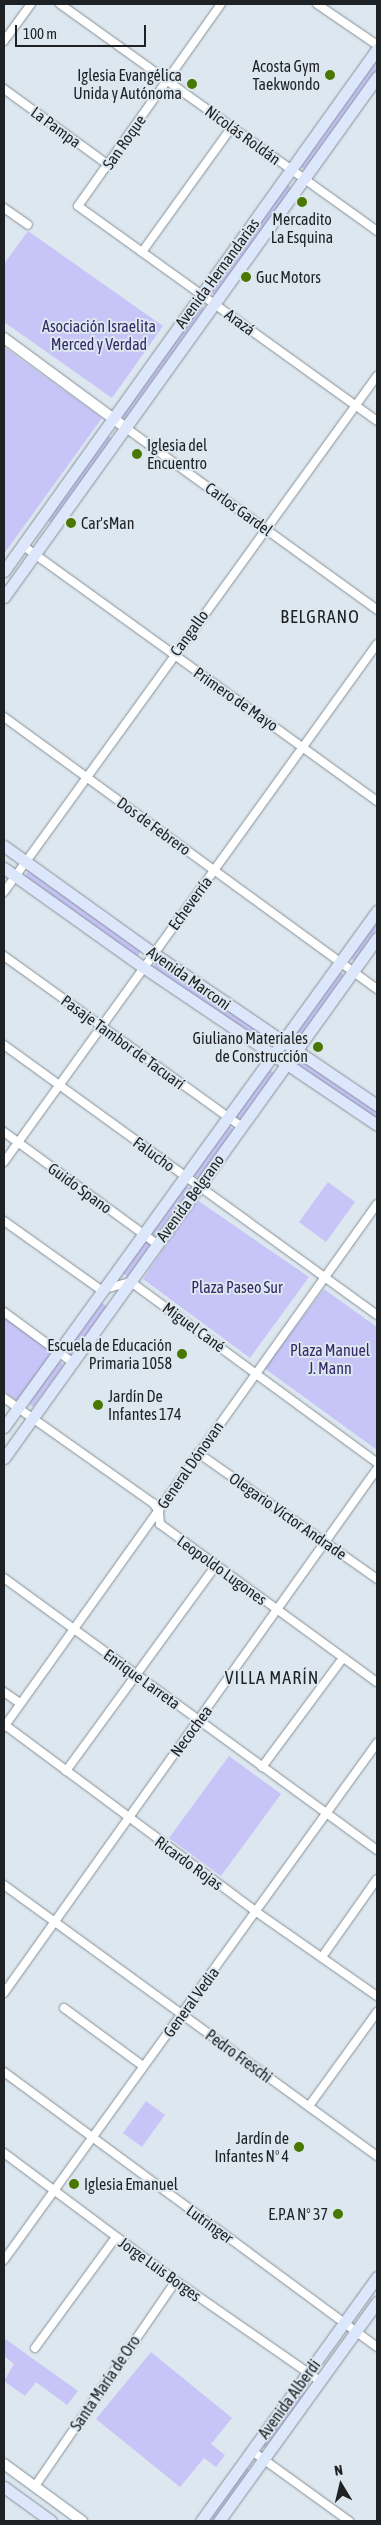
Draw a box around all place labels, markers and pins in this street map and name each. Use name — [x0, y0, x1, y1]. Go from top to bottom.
place label: Acosta Gym Taekwondo — [252, 56, 320, 94]
place label: Iglesia Evangélica Unida y Autónoma — [73, 65, 182, 103]
marker: Acosta Gym Taekwondo — [324, 69, 336, 81]
marker: Iglesia Evangélica Unida y Autónoma — [186, 78, 198, 90]
marker: Mercadito La Esquina — [296, 196, 308, 208]
place label: Mercadito La Esquina — [271, 209, 333, 247]
place label: Guc Motors — [256, 267, 321, 287]
marker: Guc Motors — [240, 271, 252, 283]
place label: Iglesia del Encuentro — [147, 435, 207, 473]
marker: Iglesia del Encuentro — [131, 448, 143, 460]
place label: Car'sMan — [81, 513, 135, 533]
marker: Car'sMan — [65, 517, 77, 529]
place label: Giuliano Materiales de Construcción — [193, 1028, 308, 1066]
marker: Giuliano Materiales de Construcción — [312, 1041, 324, 1053]
place label: Escuela de Educación Primaria 1058 — [47, 1335, 172, 1373]
marker: Escuela de Educación Primaria 1058 — [176, 1348, 188, 1360]
place label: Jardín De Infantes 174 — [108, 1386, 182, 1424]
marker: Jardín De Infantes 174 — [92, 1399, 104, 1411]
place label: Jardín de Infantes Nº 4 — [215, 2128, 289, 2166]
marker: Jardín de Infantes Nº 4 — [293, 2141, 305, 2153]
place label: Iglesia Emanuel — [84, 2174, 178, 2194]
marker: Iglesia Emanuel — [68, 2178, 80, 2190]
place label: E.P.A N° 37 — [268, 2204, 328, 2224]
marker: E.P.A N° 37 — [332, 2208, 344, 2220]

